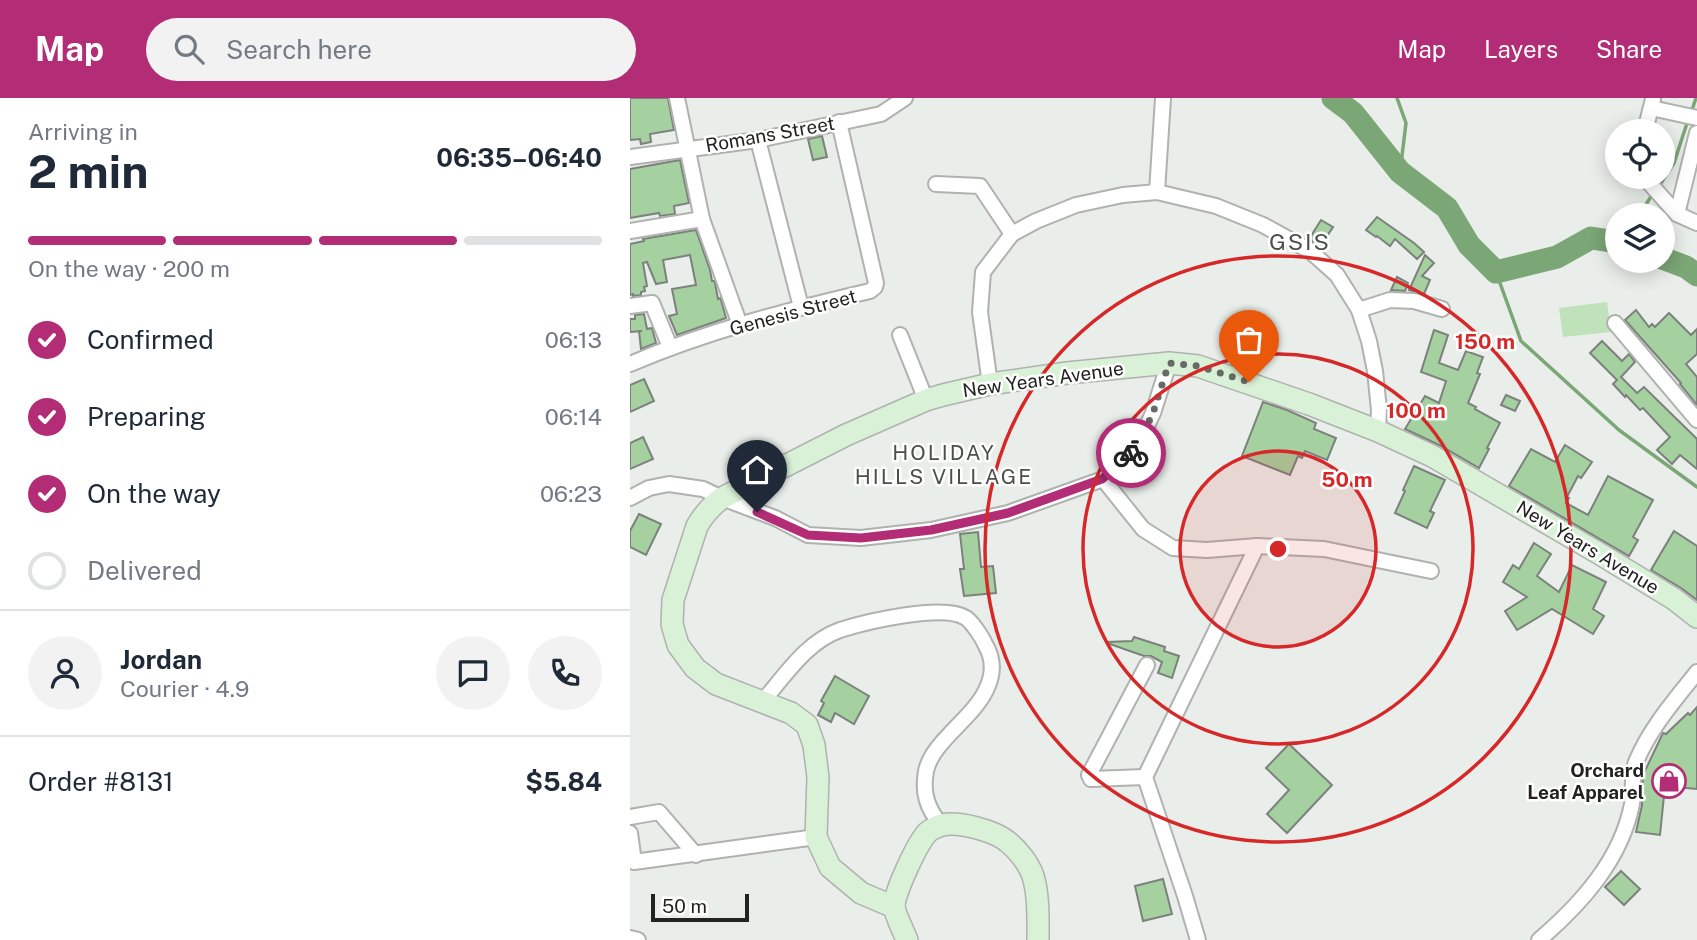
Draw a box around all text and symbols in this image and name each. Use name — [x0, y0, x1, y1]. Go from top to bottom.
search box — [146, 18, 636, 81]
text: Map — [35, 30, 104, 68]
icon: search — [170, 30, 208, 68]
text: Search here — [226, 34, 372, 65]
text: Map — [1397, 35, 1446, 63]
text: Layers — [1484, 35, 1558, 63]
text: Share — [1596, 35, 1662, 63]
street label: Romans Street — [704, 112, 836, 156]
text: Arriving in — [28, 118, 138, 145]
map controls — [1605, 119, 1675, 273]
button: locate — [1605, 119, 1675, 189]
text: 06:35–06:40 — [436, 142, 602, 173]
text: 2 min — [28, 144, 148, 198]
button: layers — [1605, 203, 1675, 273]
district label: GSIS — [1269, 228, 1331, 255]
text: On the way · 200 m — [28, 255, 230, 282]
street label: Genesis Street — [727, 285, 859, 339]
pin — [1219, 310, 1279, 382]
icon: check — [28, 321, 66, 359]
icon: bag — [1230, 321, 1268, 359]
text: Confirmed — [87, 324, 214, 355]
text: 06:13 — [545, 326, 602, 353]
text: 150 m — [1455, 329, 1515, 354]
street label: New Years Avenue — [961, 357, 1125, 401]
icon: check — [28, 398, 66, 436]
text: 100 m — [1386, 398, 1446, 423]
text: Preparing — [87, 401, 206, 432]
text: 06:14 — [545, 403, 602, 430]
courier — [1096, 418, 1166, 488]
icon: bike — [1112, 434, 1150, 472]
pin — [727, 440, 787, 512]
district label: HOLIDAY HILLS VILLAGE — [855, 440, 1033, 489]
icon: home — [738, 451, 776, 489]
text: 50 m — [1321, 467, 1373, 492]
icon: check — [28, 475, 66, 513]
text: On the way — [87, 478, 221, 509]
text: 06:23 — [540, 480, 602, 507]
street label: New Years Avenue — [1513, 496, 1663, 598]
centre of rings — [1266, 537, 1290, 561]
text: Delivered — [87, 555, 202, 586]
button: person — [28, 636, 102, 710]
button: chat — [436, 636, 510, 710]
button: phone — [528, 636, 602, 710]
text: Jordan — [120, 644, 202, 675]
text: Courier · 4.9 — [120, 675, 249, 702]
place label: Orchard Leaf Apparel — [1527, 759, 1644, 803]
shop icon: Orchard Leaf Apparel — [1650, 762, 1688, 800]
text: Order #8131 — [28, 766, 174, 797]
text: $5.84 — [525, 766, 602, 797]
scale bar — [651, 891, 749, 923]
text: 50 m — [662, 895, 707, 917]

